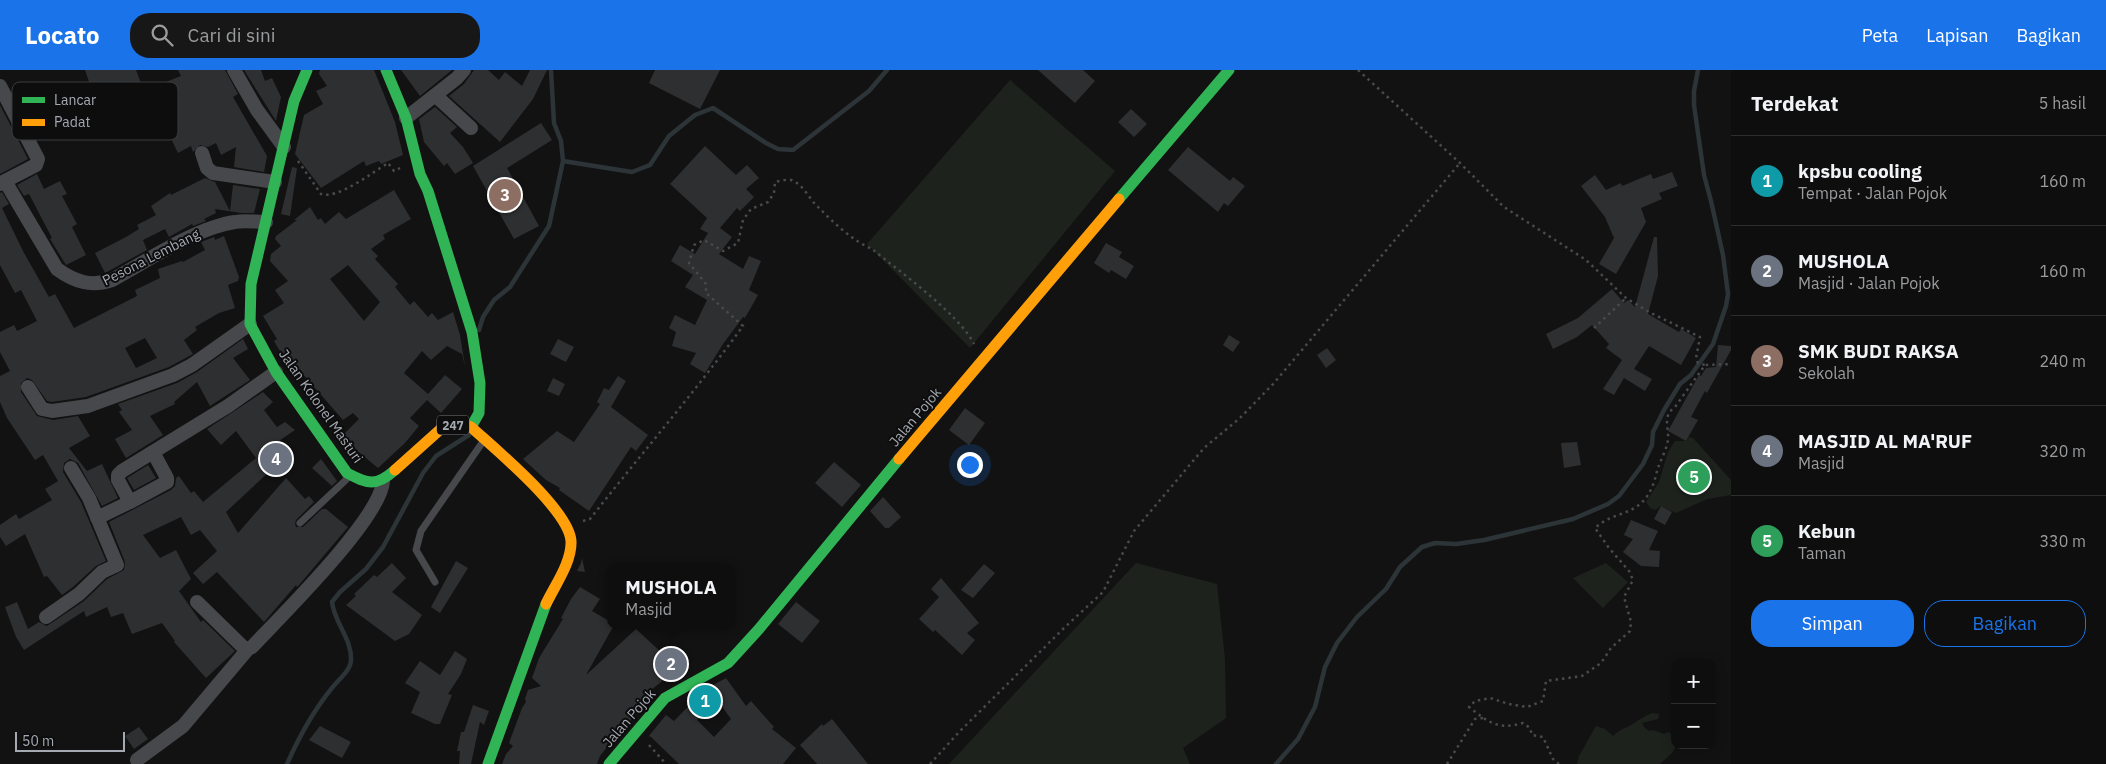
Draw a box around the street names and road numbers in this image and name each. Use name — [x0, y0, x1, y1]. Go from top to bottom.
street label: Pesona Lembang — [99, 224, 203, 289]
street label: Jalan Kolonel Masturi — [275, 346, 367, 466]
street label: Jalan Pojok — [885, 383, 945, 450]
road number: 247 — [437, 416, 469, 434]
street label: Jalan Pojok — [599, 684, 660, 751]

